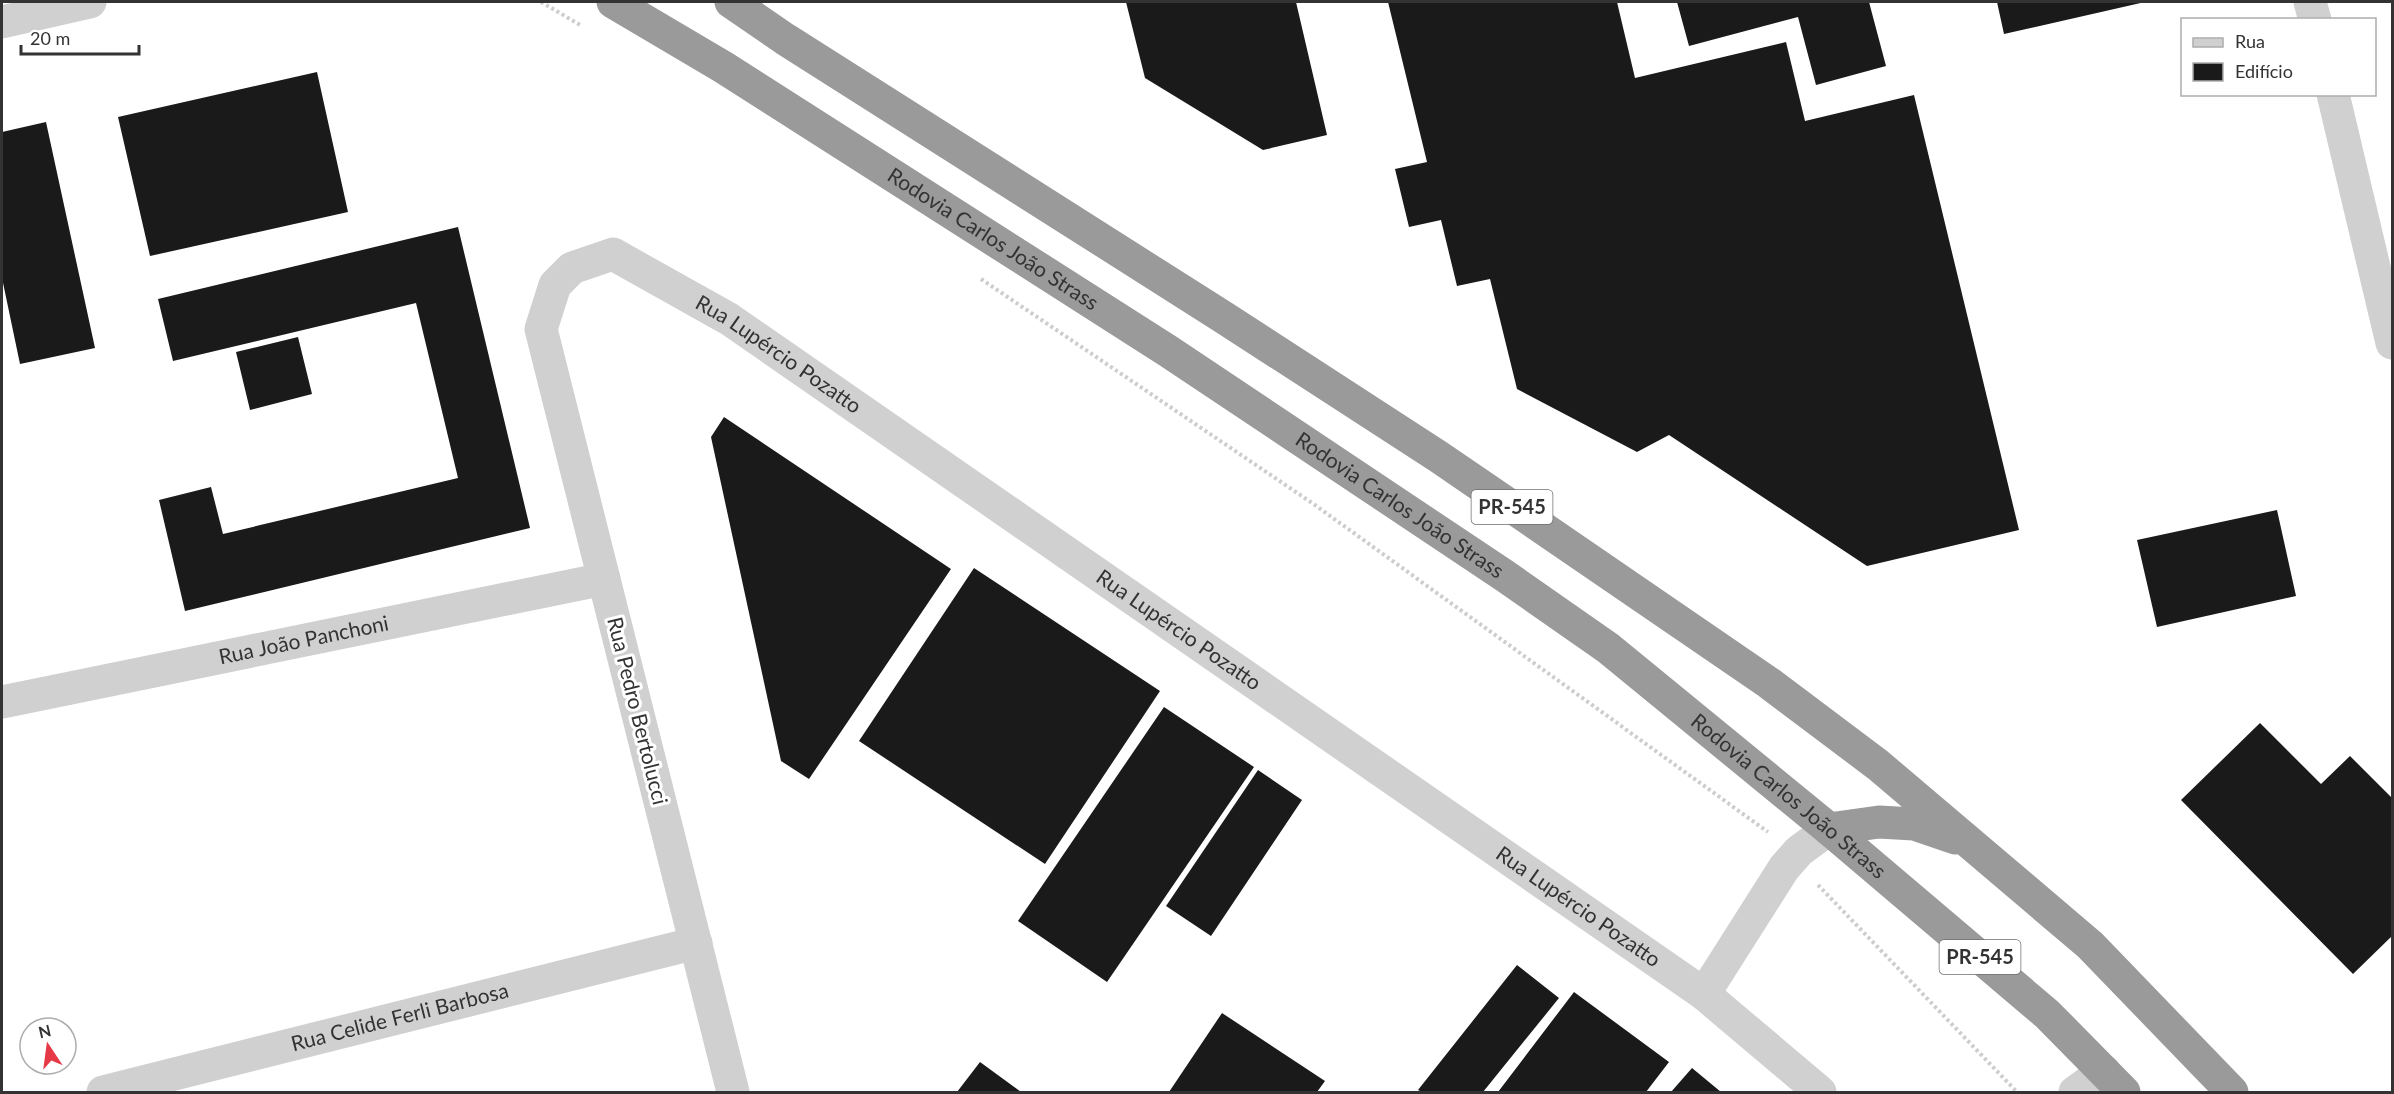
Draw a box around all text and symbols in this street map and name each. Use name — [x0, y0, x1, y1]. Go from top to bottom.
scale bar — [21, 18, 140, 56]
legend — [2181, 18, 2376, 96]
text: 20 m — [30, 27, 70, 49]
text: Rua — [2235, 30, 2265, 52]
text: Edifício — [2235, 60, 2293, 82]
street label: Rodovia Carlos João Strass — [884, 162, 1104, 314]
street label: Rua Lupércio Pozatto — [692, 289, 867, 418]
street label: Rodovia Carlos João Strass — [1291, 426, 1509, 583]
road number: PR-545 — [1472, 490, 1552, 524]
street label: Rua Lupércio Pozatto — [1092, 563, 1266, 695]
street label: Rua João Panchoni — [216, 609, 391, 668]
street label: Rua Pedro Bertolucci — [603, 614, 674, 807]
street label: Rodovia Carlos João Strass — [1687, 707, 1892, 883]
street label: Rua Lupércio Pozatto — [1492, 840, 1666, 971]
road number: PR-545 — [1940, 940, 2020, 974]
street label: Rua Celide Ferli Barbosa — [288, 977, 511, 1055]
north arrow — [18, 1016, 78, 1076]
text: N — [36, 1020, 53, 1042]

